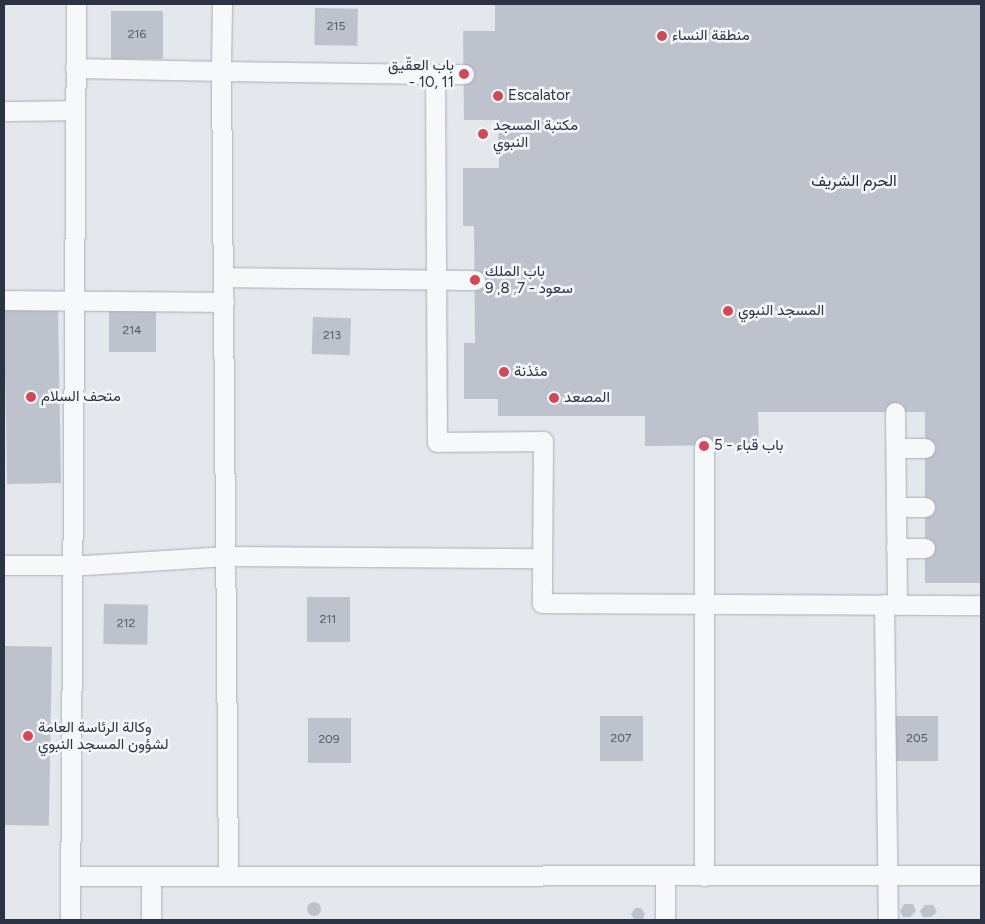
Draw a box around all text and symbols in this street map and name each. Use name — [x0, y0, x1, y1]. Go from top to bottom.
house number: 215 — [327, 20, 345, 34]
place label: منطقة النساء — [672, 27, 750, 45]
house number: 216 — [128, 28, 146, 42]
marker: منطقة النساء — [656, 30, 668, 42]
place label: باب العقّيق - 10, 11 — [388, 56, 454, 91]
marker: باب العقّيق - 10, 11 — [458, 68, 470, 80]
place label: Escalator — [508, 87, 570, 105]
marker: Escalator — [492, 90, 504, 102]
place label: مكتبة المسجد النبوي — [493, 116, 578, 151]
marker: مكتبة المسجد النبوي — [477, 128, 489, 140]
district label: الحرم الشريف — [811, 171, 897, 191]
place label: باب الملك سعود - 7, 8, 9 — [485, 262, 573, 297]
marker: باب الملك سعود - 7, 8, 9 — [469, 274, 481, 286]
place label: المسجد النبوي — [738, 302, 824, 320]
marker: المسجد النبوي — [722, 305, 734, 317]
house number: 214 — [122, 324, 142, 338]
house number: 213 — [323, 329, 341, 343]
place label: مئذنة — [514, 363, 547, 381]
marker: مئذنة — [498, 366, 510, 378]
place label: متحف السلام — [41, 388, 121, 406]
place label: المصعد — [564, 389, 610, 407]
marker: متحف السلام — [25, 391, 37, 403]
marker: المصعد — [548, 392, 560, 404]
place label: باب قباء - 5 — [714, 437, 784, 455]
marker: باب قباء - 5 — [698, 440, 710, 452]
house number: 211 — [320, 613, 336, 627]
house number: 212 — [117, 617, 135, 631]
place label: وكالة الرئاسة العامة لشؤون المسجد النبوي — [38, 718, 168, 753]
marker: وكالة الرئاسة العامة لشؤون المسجد النبوي — [22, 730, 34, 742]
house number: 207 — [611, 732, 631, 746]
house number: 205 — [906, 732, 928, 746]
house number: 209 — [318, 733, 340, 747]

